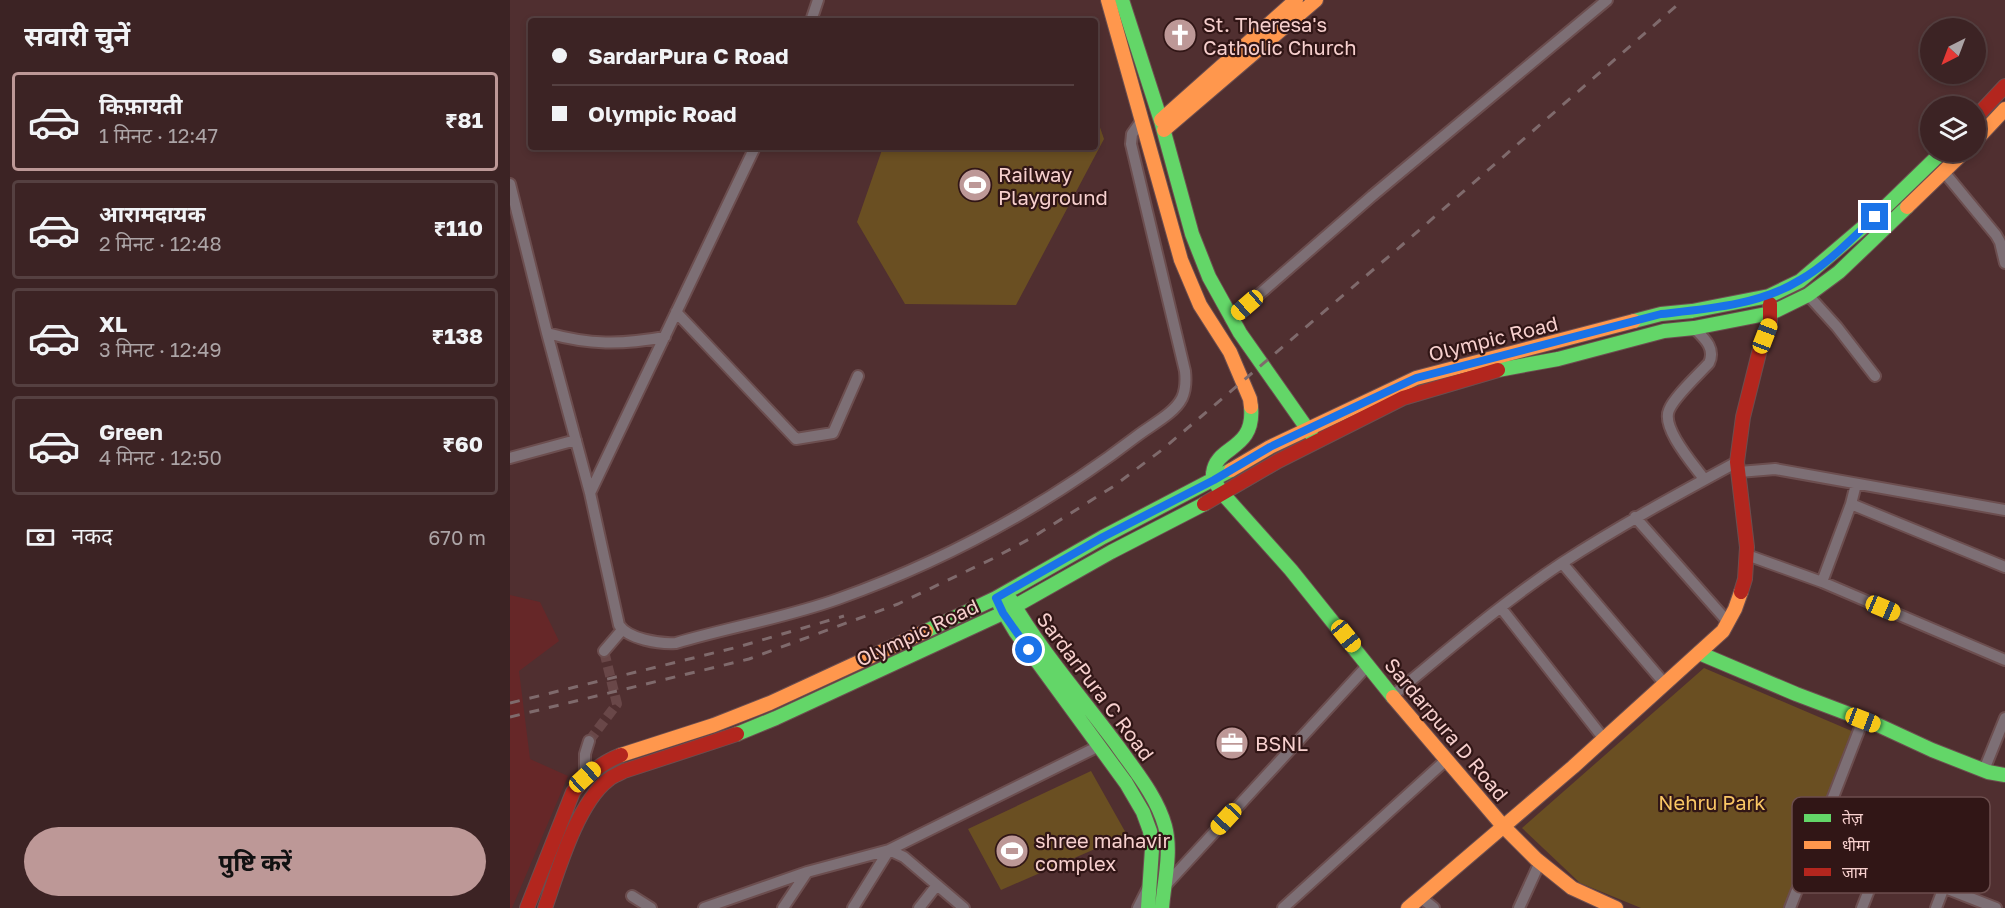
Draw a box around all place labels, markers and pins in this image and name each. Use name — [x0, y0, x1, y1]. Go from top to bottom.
place label: St. Theresa's Catholic Church — [1203, 12, 1356, 59]
church icon: St. Theresa's Catholic Church — [1162, 17, 1198, 53]
place label: Railway Playground — [998, 162, 1108, 209]
sports icon: Railway Playground — [957, 167, 993, 203]
office icon: BSNL — [1214, 725, 1250, 761]
place label: BSNL — [1255, 731, 1308, 755]
place label: shree mahavir complex — [1035, 828, 1170, 875]
sports icon: shree mahavir complex — [994, 833, 1030, 869]

